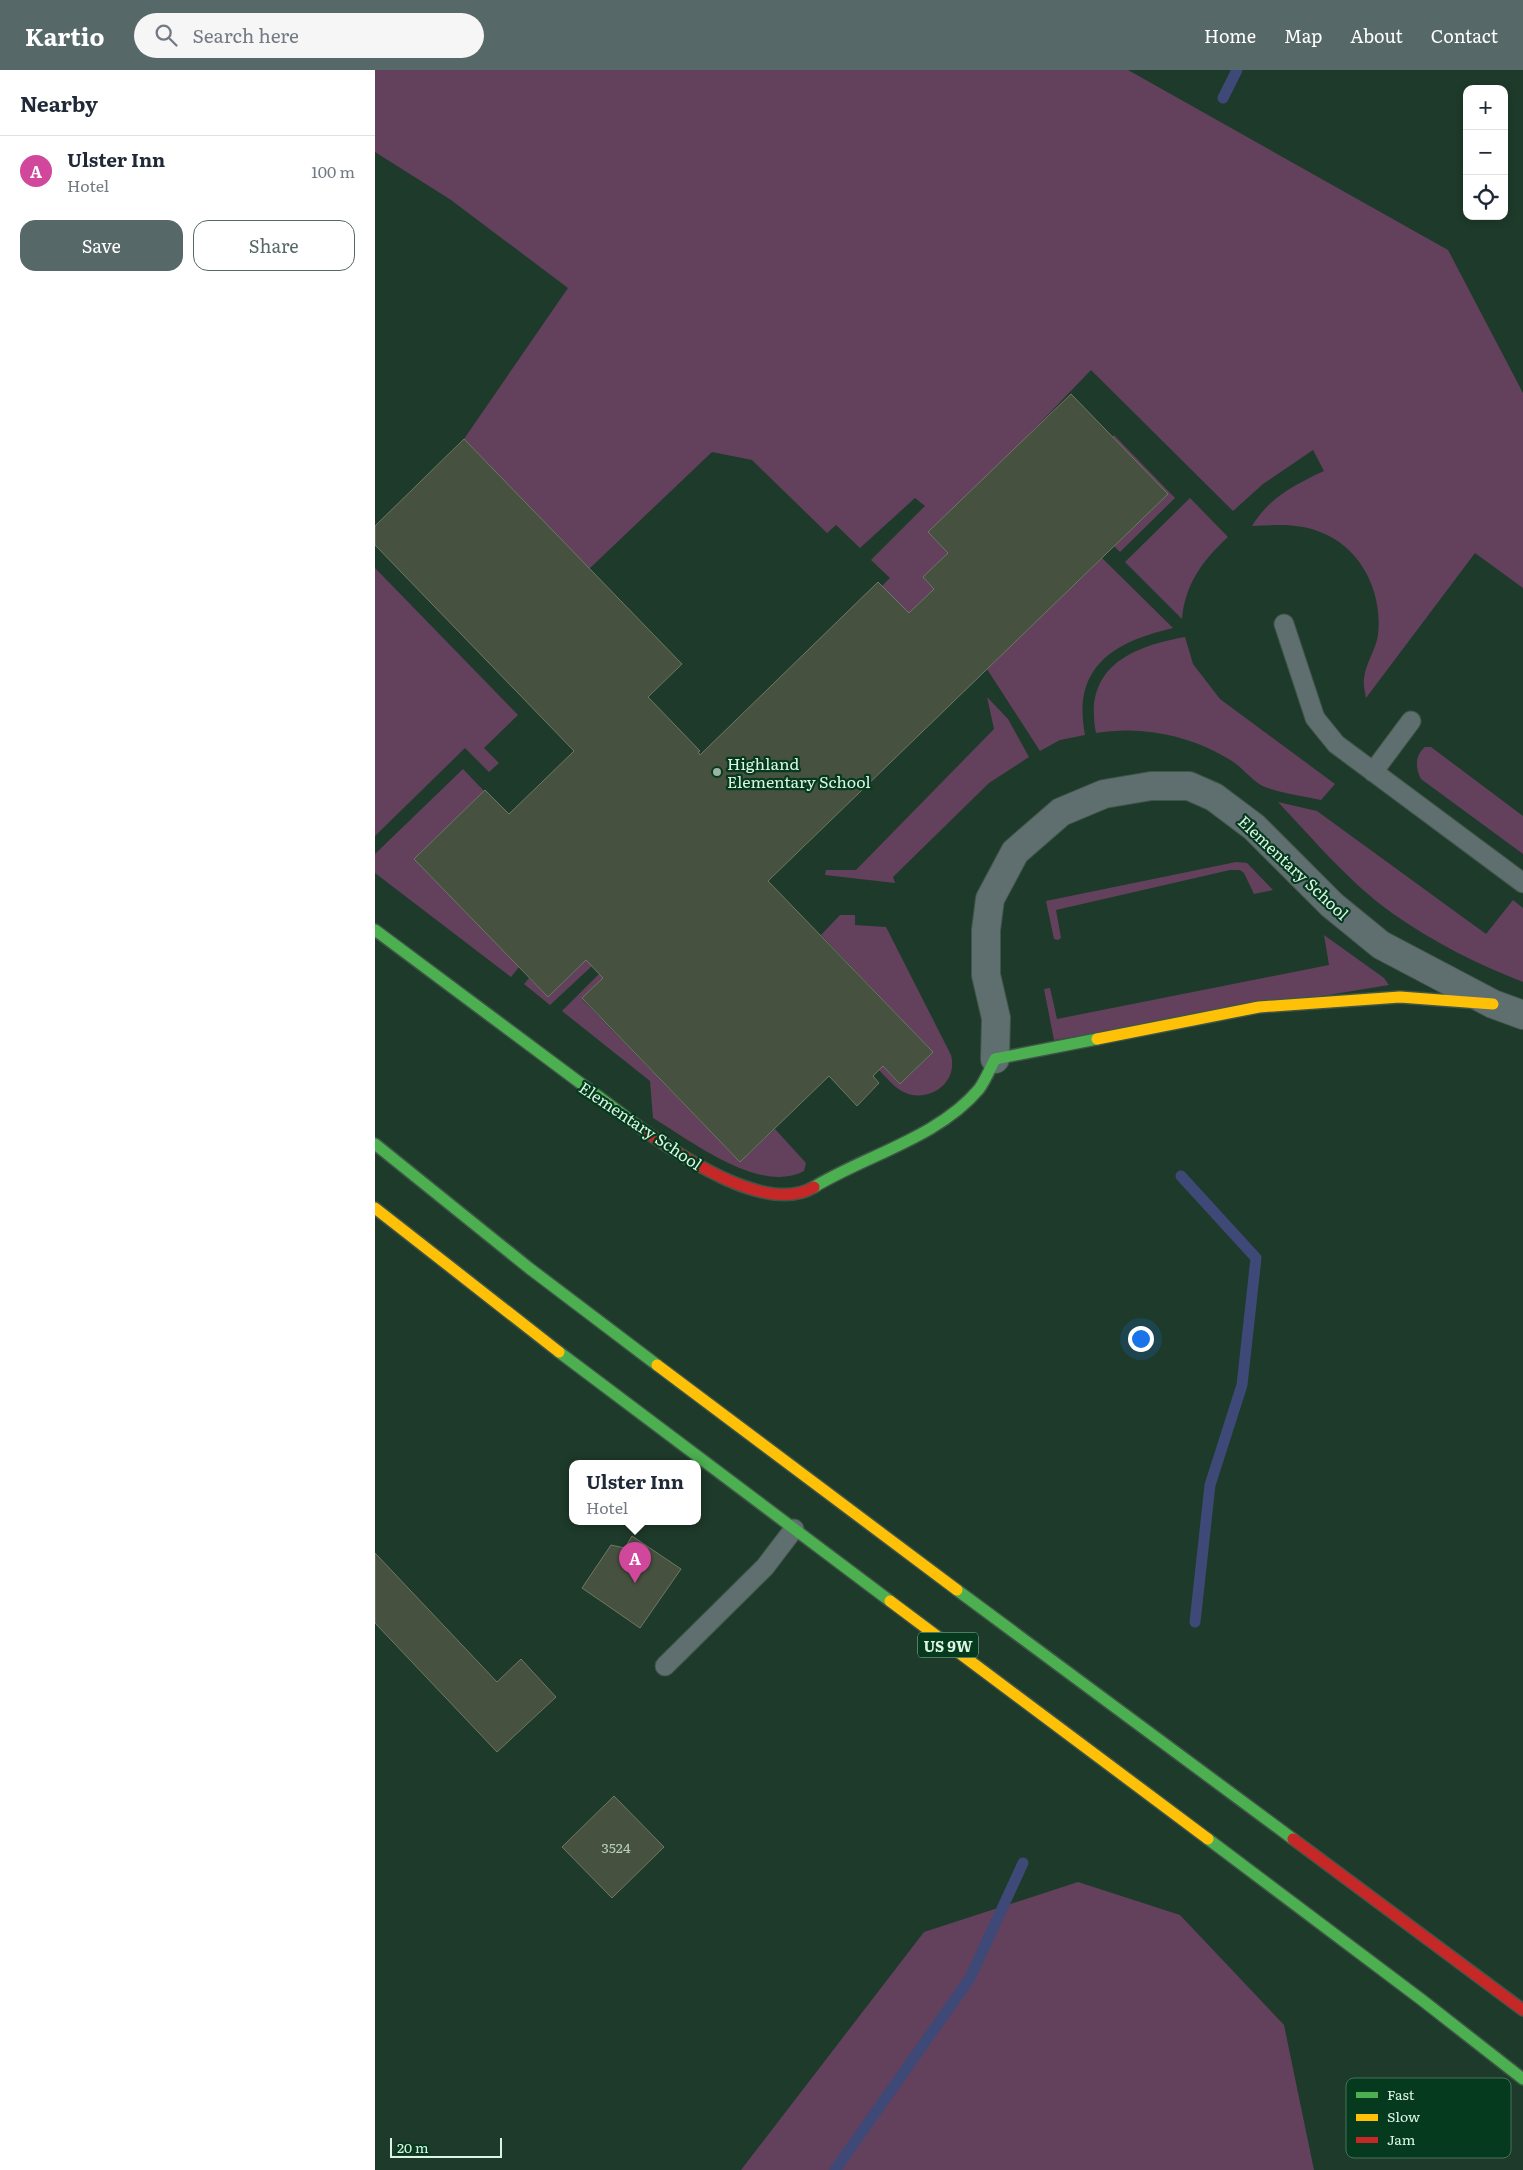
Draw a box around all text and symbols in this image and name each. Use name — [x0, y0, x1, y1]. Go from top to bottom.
search box — [134, 13, 484, 58]
text: Kartio — [25, 18, 104, 53]
icon: search — [152, 21, 180, 49]
text: Search here — [192, 21, 299, 49]
text: Home — [1204, 22, 1256, 49]
text: Map — [1284, 22, 1322, 49]
text: About — [1350, 22, 1403, 49]
text: Contact — [1431, 22, 1498, 49]
map controls — [1463, 85, 1508, 220]
button: + — [1463, 85, 1508, 130]
text: Nearby — [20, 87, 98, 118]
button: − — [1463, 130, 1508, 175]
text: Ulster Inn — [67, 145, 165, 173]
text: A — [30, 159, 42, 183]
text: 100 m — [311, 159, 355, 183]
text: Hotel — [67, 173, 109, 197]
button: locate — [1463, 175, 1508, 220]
button: Save — [20, 220, 183, 271]
button: Share — [193, 220, 355, 271]
place label: Highland Elementary School — [727, 751, 871, 793]
marker: Highland Elementary School — [711, 766, 723, 778]
street label: Elementary School — [1233, 809, 1355, 925]
street label: Elementary School — [575, 1075, 707, 1175]
your location — [1128, 1326, 1154, 1352]
popup — [569, 1460, 701, 1525]
text: Ulster Inn — [586, 1467, 684, 1495]
text: Hotel — [586, 1495, 628, 1519]
pin: A — [619, 1542, 651, 1583]
road number: US 9W — [918, 1632, 978, 1658]
house number: 3524 — [601, 1837, 631, 1857]
legend — [1346, 2078, 1511, 2158]
text: Fast — [1387, 2084, 1415, 2104]
text: Slow — [1387, 2106, 1420, 2126]
text: Jam — [1387, 2129, 1416, 2149]
scale bar — [390, 2135, 503, 2158]
text: 20 m — [397, 2137, 429, 2157]

